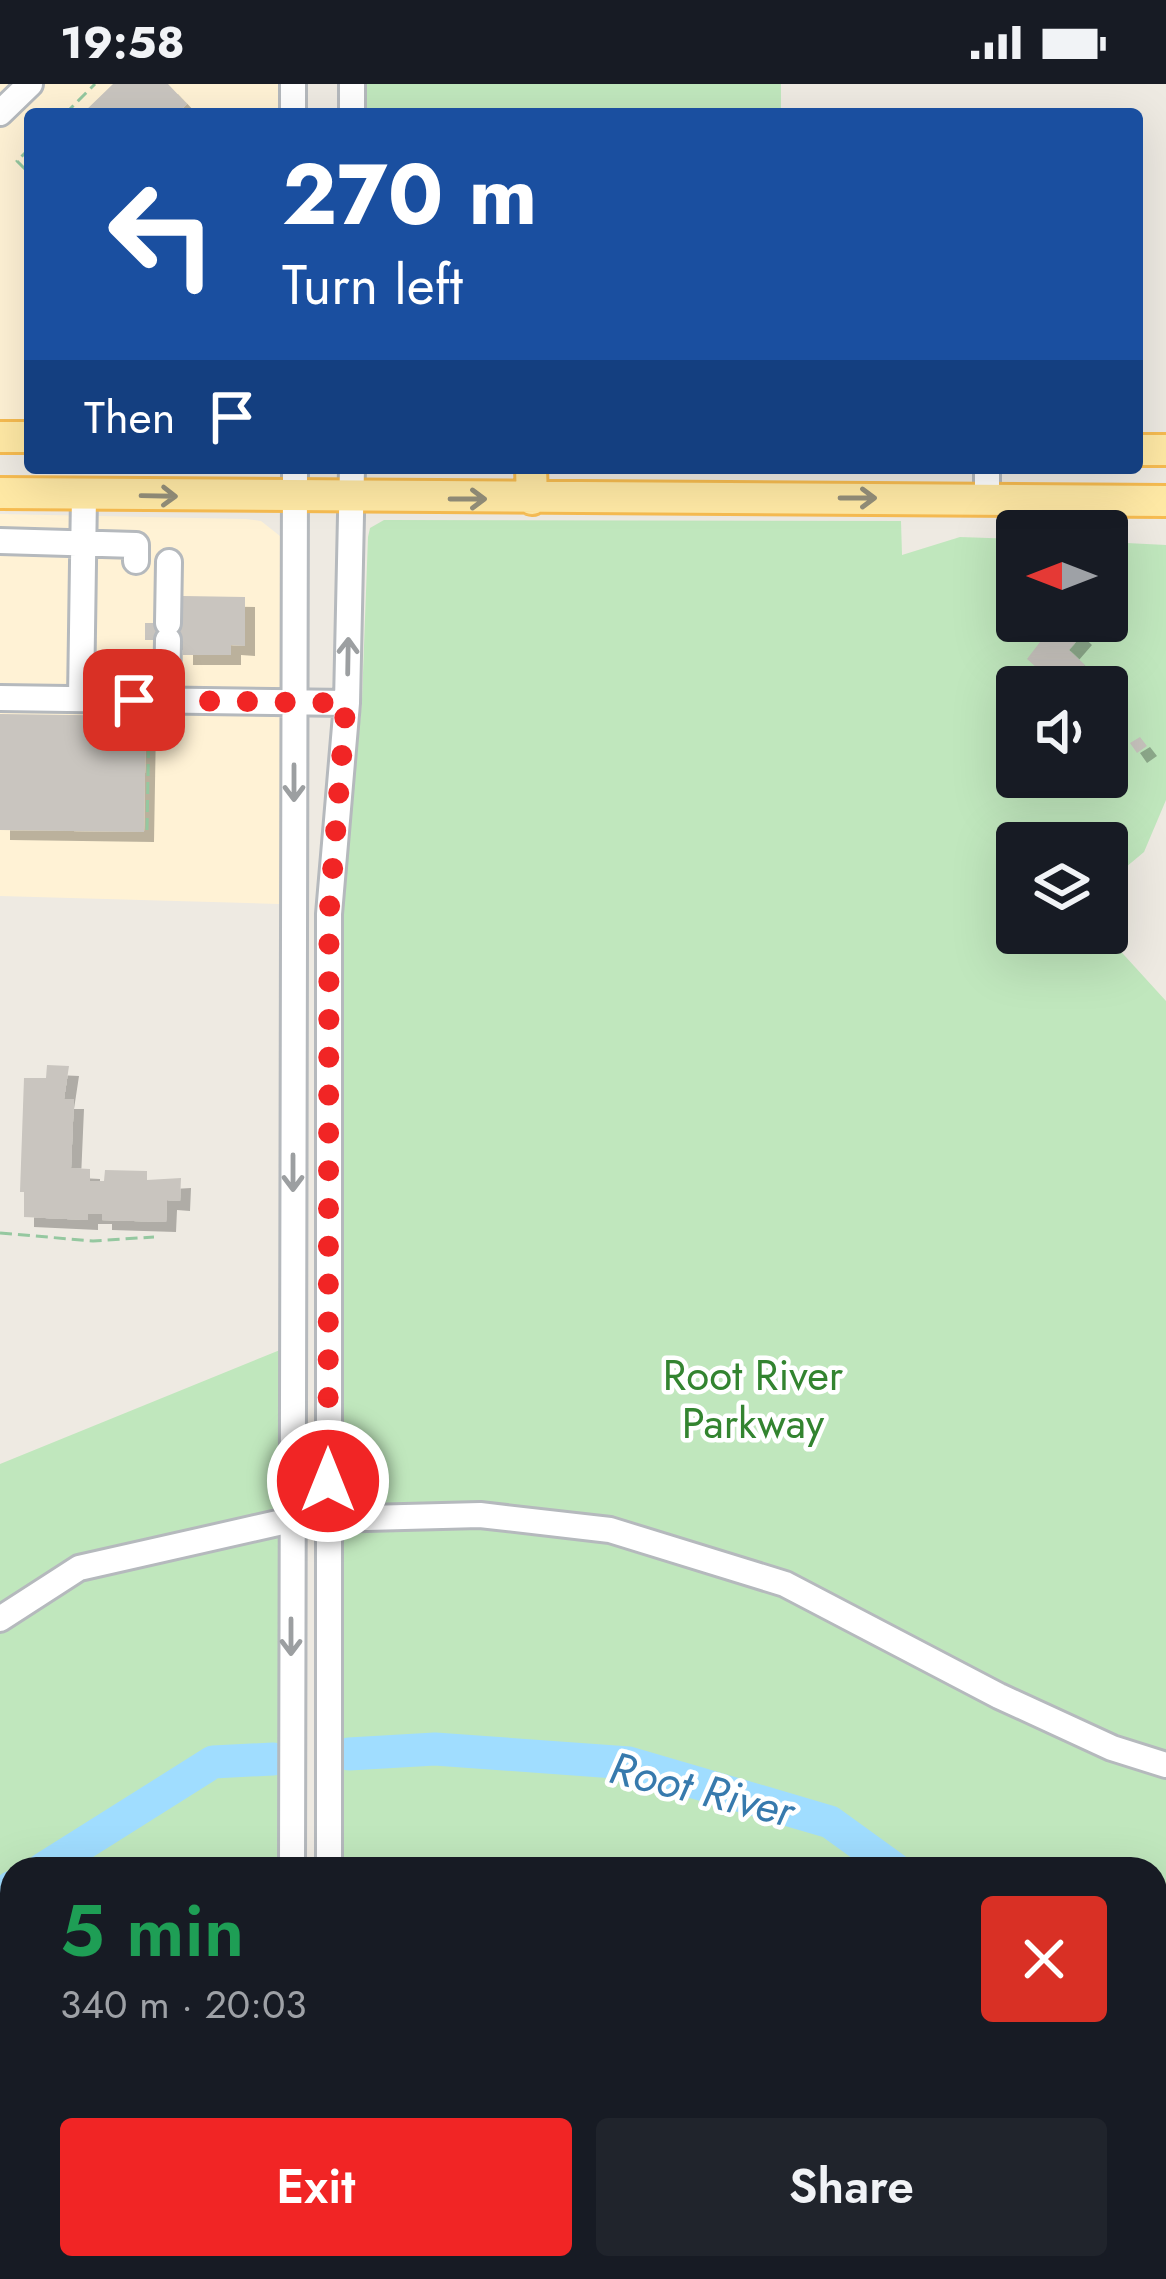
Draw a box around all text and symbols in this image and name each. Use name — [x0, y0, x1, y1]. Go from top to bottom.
text: 19:58 — [60, 10, 185, 75]
text: 270 m — [282, 134, 537, 256]
icon: left — [84, 156, 240, 312]
text: Turn left — [282, 246, 463, 324]
icon: arrive — [199, 384, 265, 450]
text: Then — [84, 385, 175, 450]
one-way arrow — [139, 484, 178, 507]
one-way arrow — [838, 487, 877, 509]
one-way arrow — [448, 488, 487, 510]
north arrow — [996, 510, 1128, 642]
map controls — [996, 510, 1128, 954]
one-way arrow — [336, 637, 359, 676]
pin — [83, 649, 185, 751]
button: sound — [996, 666, 1128, 798]
icon: arrive — [101, 667, 167, 733]
one-way arrow — [283, 763, 305, 802]
button: layers — [996, 822, 1128, 954]
one-way arrow — [281, 1153, 304, 1192]
park label: Root River Parkway — [663, 1345, 844, 1454]
position arrow — [265, 1418, 391, 1544]
one-way arrow — [280, 1617, 302, 1656]
water label: Root River — [603, 1735, 803, 1844]
text: 5 min — [60, 1879, 244, 1983]
button: close — [981, 1896, 1107, 2022]
text: 340 m · 20:03 — [60, 1976, 307, 2033]
button: Exit — [60, 2118, 572, 2256]
button: Share — [596, 2118, 1107, 2256]

